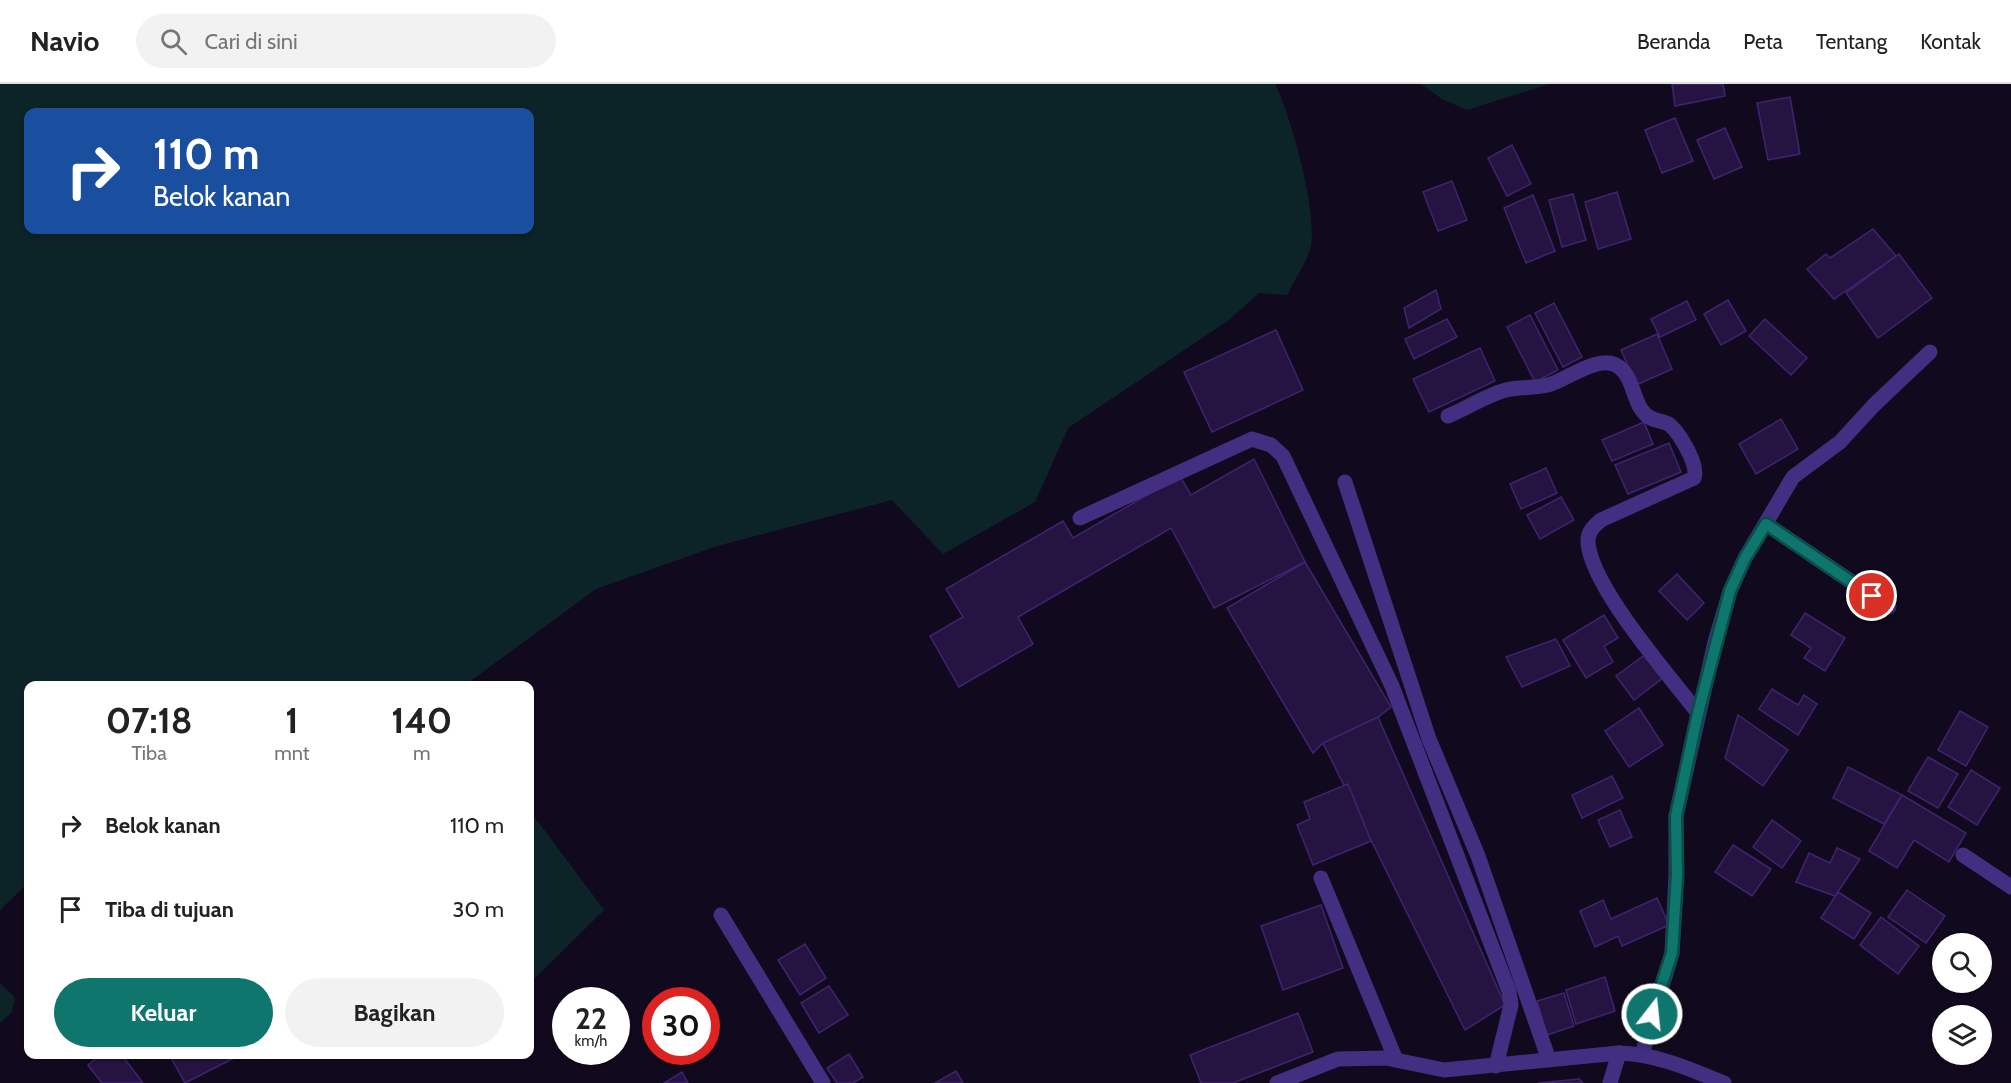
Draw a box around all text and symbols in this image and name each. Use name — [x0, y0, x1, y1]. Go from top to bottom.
search box — [136, 14, 556, 68]
text: Navio — [30, 24, 100, 58]
icon: search — [157, 25, 190, 58]
text: Cari di sini — [205, 28, 298, 55]
text: Beranda — [1637, 29, 1710, 54]
text: Peta — [1743, 29, 1783, 54]
text: Tentang — [1816, 29, 1887, 54]
text: Kontak — [1920, 29, 1981, 54]
text: 110 m — [153, 128, 260, 180]
icon: right — [54, 132, 132, 210]
text: Belok kanan — [153, 180, 290, 213]
pin — [1846, 570, 1897, 621]
icon: arrive — [1855, 579, 1888, 612]
text: 07:18 — [106, 698, 193, 742]
text: 1 — [285, 698, 299, 742]
text: 140 — [391, 698, 452, 742]
text: Tiba — [131, 741, 167, 765]
text: mnt — [274, 741, 310, 765]
text: m — [413, 741, 431, 765]
icon: right — [54, 809, 87, 842]
text: Belok kanan — [105, 812, 221, 839]
text: 110 m — [450, 812, 504, 839]
icon: arrive — [54, 893, 87, 926]
text: Tiba di tujuan — [105, 896, 234, 923]
text: 30 m — [452, 896, 504, 923]
map controls — [1932, 933, 1992, 1065]
button: search — [1932, 933, 1992, 993]
button: Keluar — [54, 978, 273, 1047]
button: Bagikan — [285, 978, 504, 1047]
position arrow — [1620, 982, 1684, 1046]
speed limit sign: 30 — [642, 987, 720, 1065]
text: 22 — [575, 1000, 607, 1037]
button: layers — [1932, 1005, 1992, 1065]
text: km/h — [575, 1032, 607, 1050]

